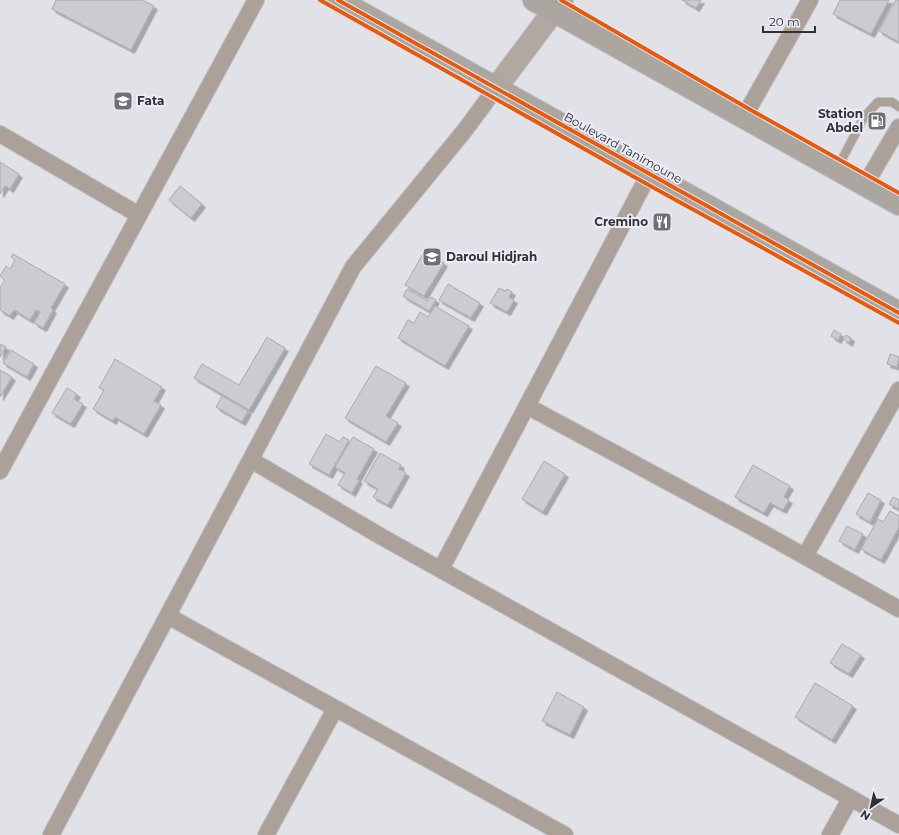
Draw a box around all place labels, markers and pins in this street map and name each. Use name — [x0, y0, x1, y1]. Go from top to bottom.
school or university icon: Fata — [112, 90, 134, 112]
place label: Fata — [137, 93, 164, 108]
place label: Station Abdel — [818, 106, 863, 135]
fuel station icon: Station Abdel — [866, 110, 888, 132]
restaurant icon: Cremino — [651, 211, 673, 233]
place label: Cremino — [594, 214, 648, 229]
school or university icon: Daroul Hidjrah — [421, 246, 443, 268]
place label: Daroul Hidjrah — [446, 249, 537, 264]

